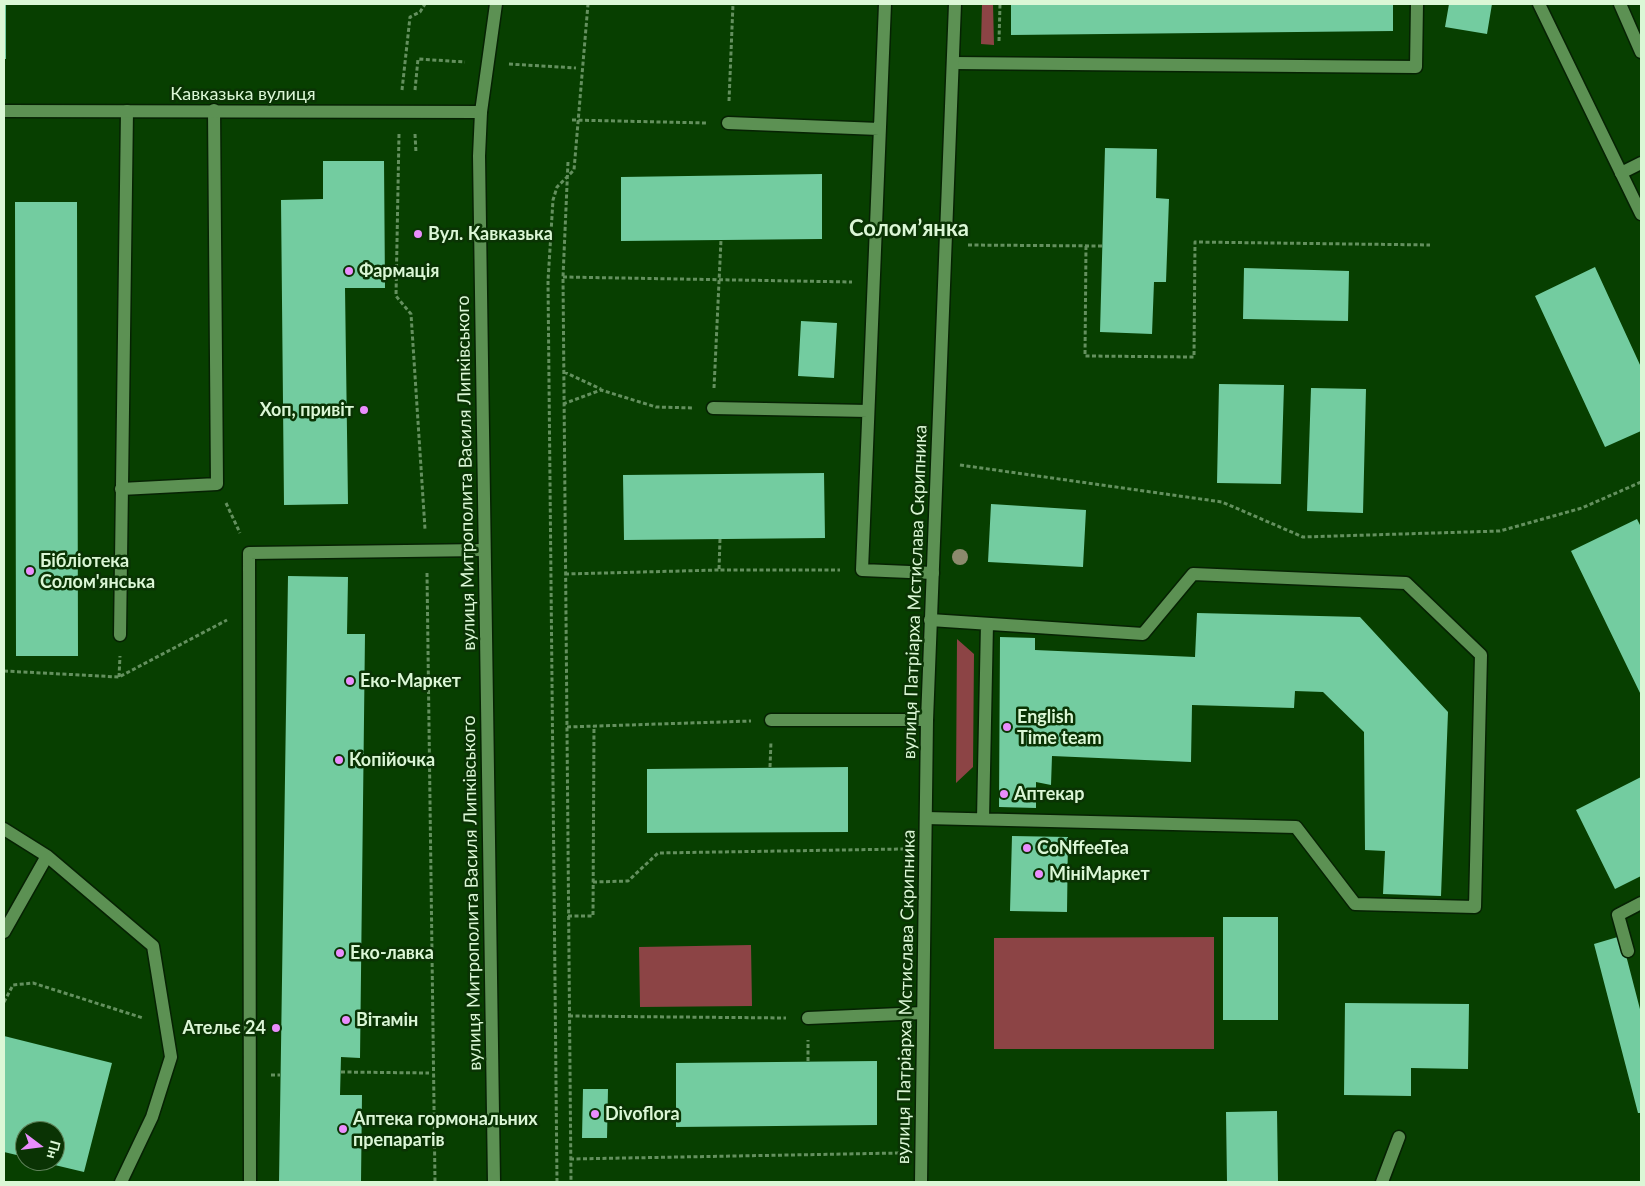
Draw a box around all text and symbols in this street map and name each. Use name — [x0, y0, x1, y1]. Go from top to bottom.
street label: Кавказька вулиця — [170, 83, 316, 105]
district label: Соломʼянка — [849, 216, 969, 242]
place label: Вул. Кавказька — [428, 223, 553, 245]
marker: Вул. Кавказька — [412, 228, 424, 240]
place label: Фармація — [359, 260, 439, 282]
marker: Фармація — [343, 265, 355, 277]
street label: вулиця Митрополита Василя Липківського — [452, 295, 480, 651]
place label: Хоп, привіт — [260, 399, 354, 421]
marker: Хоп, привіт — [358, 404, 370, 416]
street label: вулиця Патріарха Мстислава Скрипника — [898, 425, 932, 759]
place label: Бібліотека Солом'янська — [40, 550, 155, 592]
marker: Бібліотека Солом'янська — [24, 565, 36, 577]
place label: Еко-Маркет — [360, 670, 461, 692]
marker: Еко-Маркет — [344, 675, 356, 687]
place label: English Time team — [1017, 706, 1102, 749]
street label: вулиця Митрополита Василя Липківського — [458, 715, 486, 1071]
marker: English Time team — [1001, 721, 1013, 733]
place label: Копійочка — [349, 749, 435, 771]
marker: Копійочка — [333, 754, 345, 766]
place label: Аптекар — [1014, 783, 1084, 805]
marker: Аптекар — [998, 788, 1010, 800]
street label: вулиця Патріарха Мстислава Скрипника — [892, 830, 920, 1164]
place label: CoNffeeTea — [1037, 837, 1129, 859]
marker: CoNffeeTea — [1021, 842, 1033, 854]
place label: МініМаркет — [1049, 863, 1150, 885]
marker: МініМаркет — [1033, 868, 1045, 880]
place label: Еко-лавка — [350, 942, 434, 964]
marker: Еко-лавка — [334, 947, 346, 959]
place label: Вітамін — [356, 1009, 418, 1031]
marker: Вітамін — [340, 1014, 352, 1026]
place label: Ательє 24 — [182, 1017, 266, 1039]
marker: Ательє 24 — [270, 1022, 282, 1034]
place label: Divoflora — [605, 1103, 680, 1125]
place label: Аптека гормональних препаратів — [353, 1108, 538, 1150]
marker: Divoflora — [589, 1108, 601, 1120]
north arrow — [15, 1121, 65, 1171]
marker: Аптека гормональних препаратів — [337, 1123, 349, 1135]
text: Пн — [43, 1139, 65, 1161]

